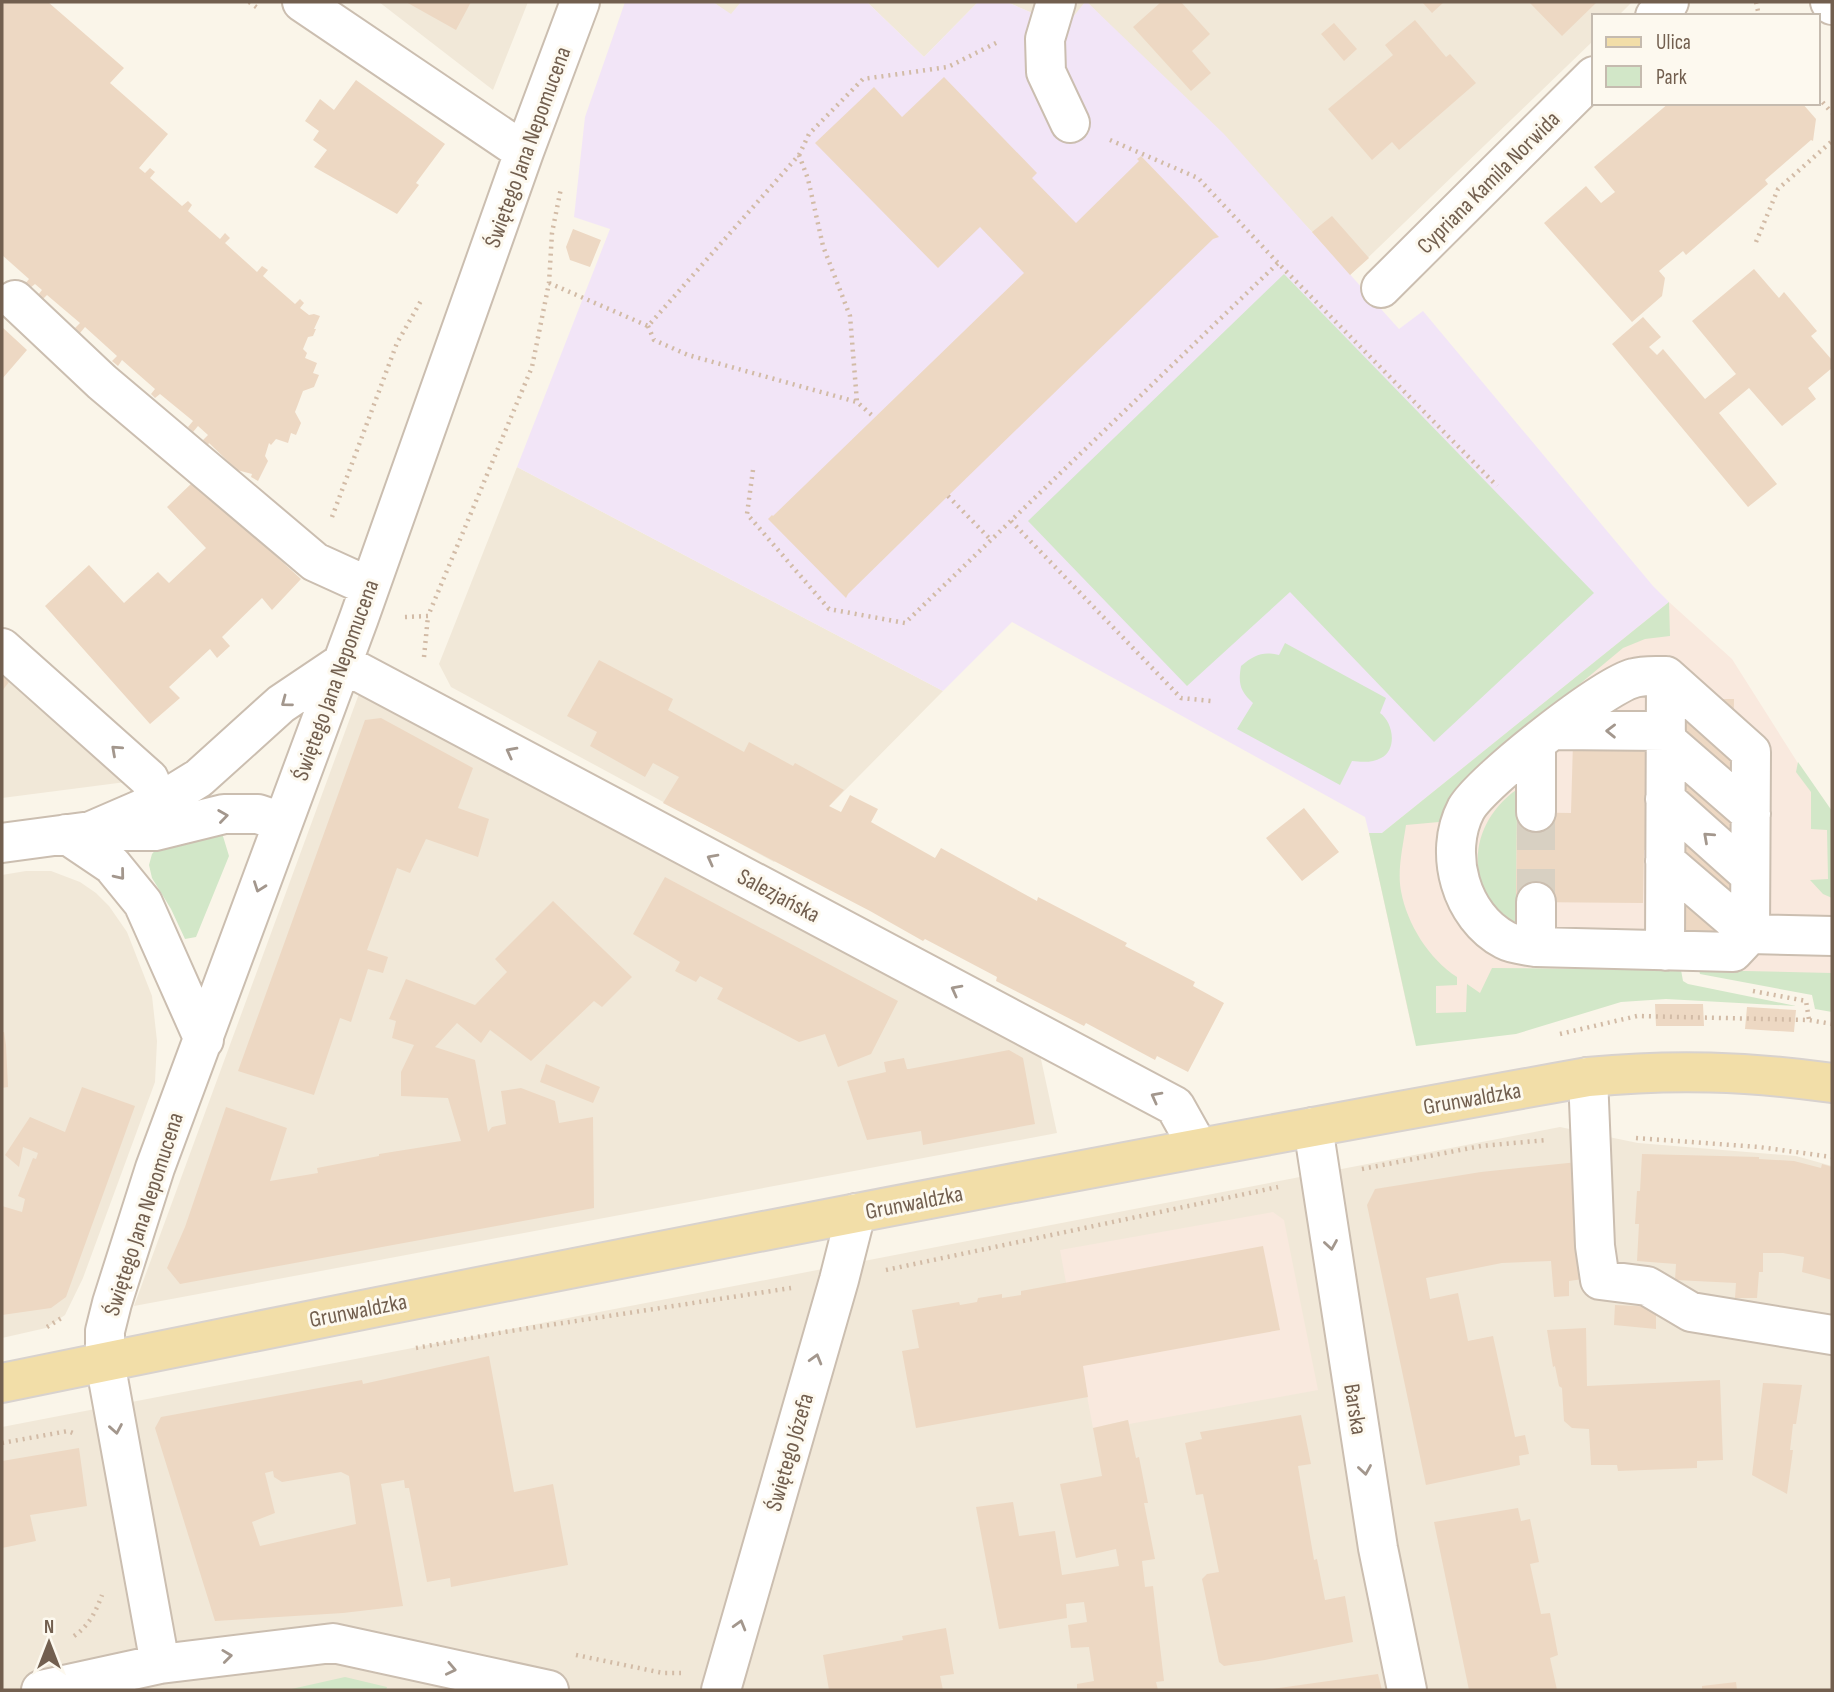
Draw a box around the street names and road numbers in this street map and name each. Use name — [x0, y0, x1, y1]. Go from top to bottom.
street label: Świętego Jana Nepomucena — [479, 43, 577, 252]
street label: Cypriana Kamila Norwida — [1411, 105, 1566, 260]
street label: Świętego Jana Nepomucena — [287, 576, 385, 785]
street label: Salezjańska — [733, 863, 824, 929]
street label: Grunwaldzka — [1421, 1077, 1523, 1121]
street label: Świętego Jana Nepomucena — [98, 1109, 190, 1319]
street label: Grunwaldzka — [863, 1180, 965, 1226]
street label: Grunwaldzka — [307, 1288, 409, 1334]
street label: Barska — [1337, 1382, 1373, 1437]
street label: Świętego Józefa — [760, 1390, 820, 1514]

